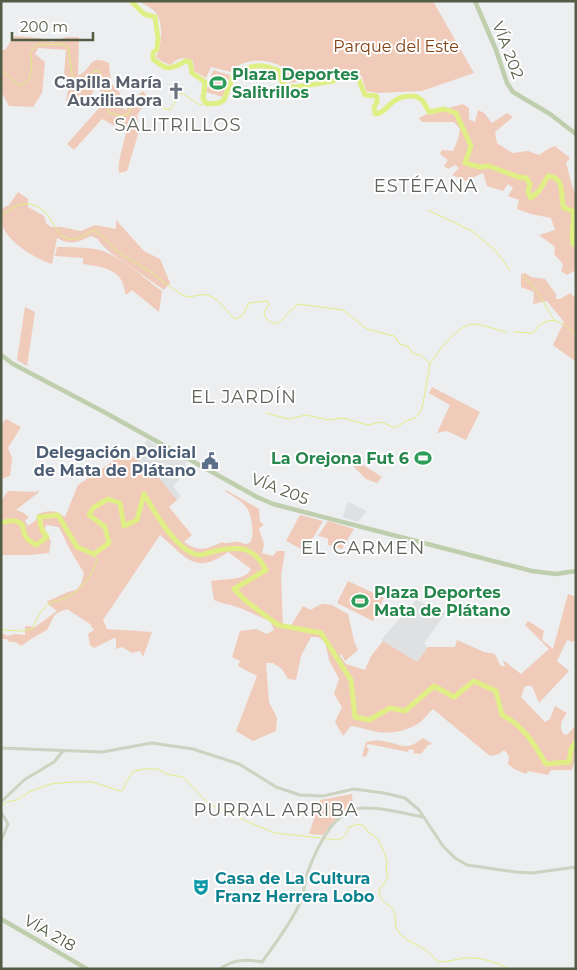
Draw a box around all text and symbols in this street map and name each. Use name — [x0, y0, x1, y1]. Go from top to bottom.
scale bar — [12, 10, 94, 42]
text: 200 m — [20, 17, 68, 36]
street label: VÍA 202 — [488, 19, 528, 81]
park label: Parque del Este — [333, 37, 459, 56]
place label: Plaza Deportes Salitrillos — [232, 65, 359, 102]
place label: Capilla María Auxiliadora — [54, 73, 162, 110]
sports icon: Plaza Deportes Salitrillos — [208, 73, 228, 93]
church icon: Capilla María Auxiliadora — [166, 81, 186, 101]
district label: SALITRILLOS — [115, 114, 241, 136]
district label: ESTÉFANA — [374, 175, 478, 197]
district label: EL JARDÍN — [191, 386, 297, 408]
place label: Delegación Policial de Mata de Plátano — [34, 443, 196, 480]
sports icon: La Orejona Fut 6 — [413, 448, 433, 468]
place label: La Orejona Fut 6 — [271, 449, 409, 468]
public building icon: Delegación Policial de Mata de Plátano — [200, 451, 220, 471]
street label: VÍA 205 — [249, 469, 311, 509]
district label: EL CARMEN — [301, 536, 425, 559]
place label: Plaza Deportes Mata de Plátano — [374, 583, 510, 620]
sports icon: Plaza Deportes Mata de Plátano — [350, 591, 370, 611]
district label: PURRAL ARRIBA — [193, 799, 359, 821]
place label: Casa de La Cultura Franz Herrera Lobo — [215, 869, 374, 906]
theatre icon: Casa de La Cultura Franz Herrera Lobo — [191, 877, 211, 897]
street label: VÍA 218 — [21, 911, 79, 955]

